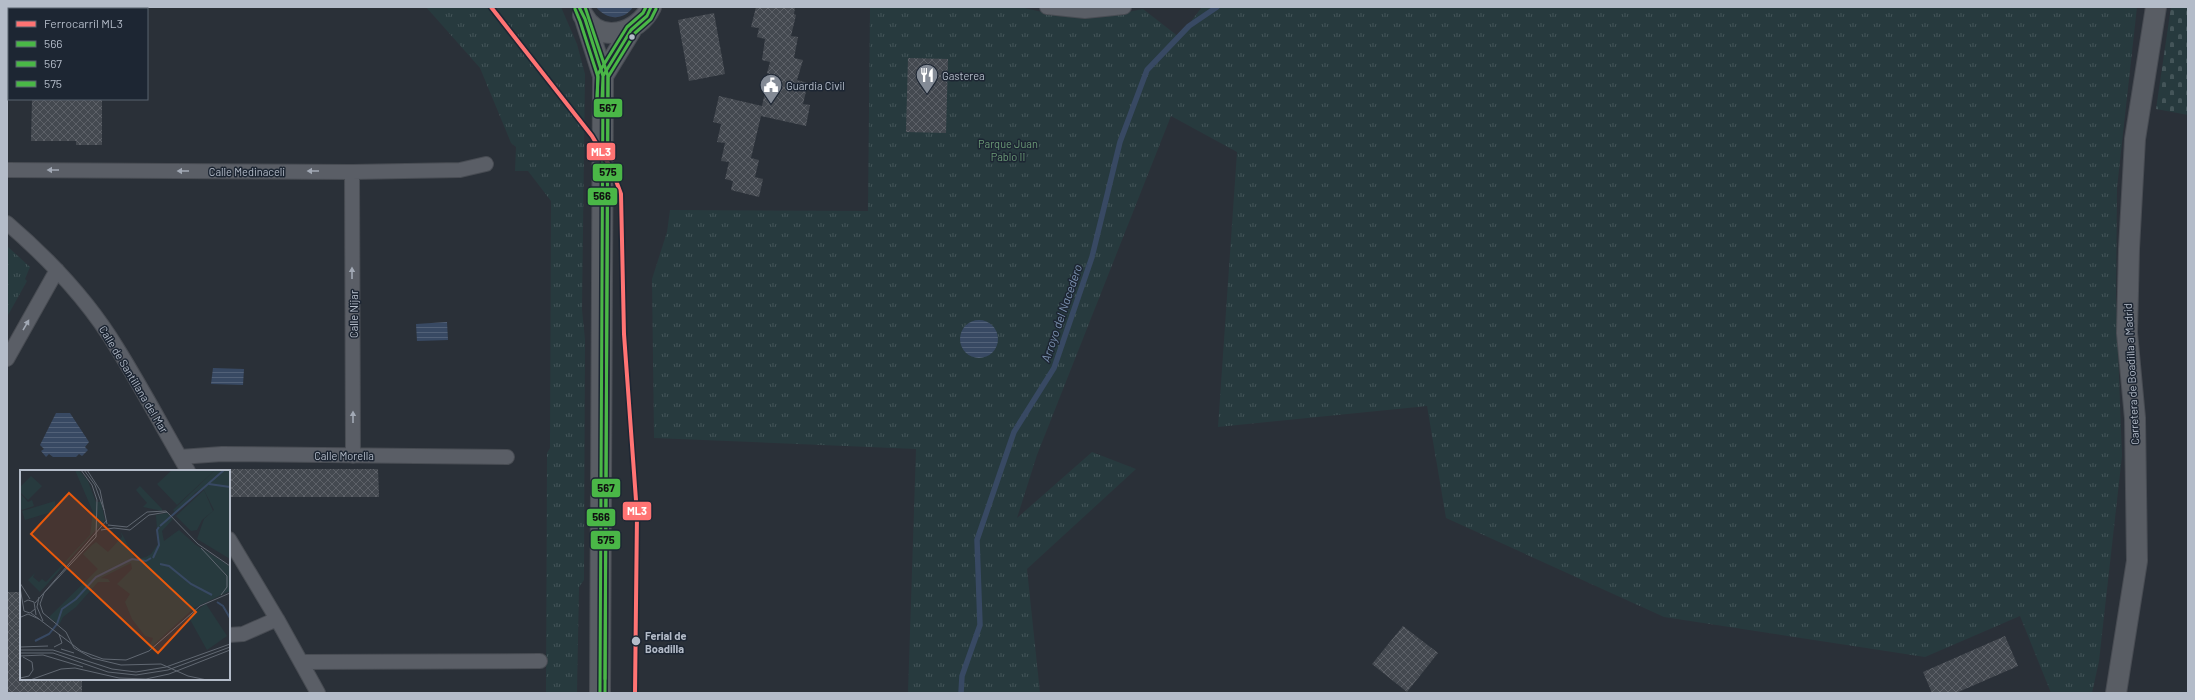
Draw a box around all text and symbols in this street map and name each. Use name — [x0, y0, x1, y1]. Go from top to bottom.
legend — [8, 8, 148, 100]
text: Ferrocarril ML3 — [44, 16, 123, 30]
unlabelled marker — [627, 32, 637, 42]
text: 566 — [44, 36, 63, 50]
text: 567 — [44, 56, 62, 70]
restaurant icon: Gasterea — [914, 62, 940, 95]
place label: Gasterea — [942, 69, 985, 82]
public building icon: Guardia Civil — [758, 72, 784, 105]
text: 575 — [44, 76, 62, 90]
place label: Guardia Civil — [786, 79, 845, 92]
line badge: 567 — [593, 98, 623, 118]
text: 567 — [599, 101, 617, 114]
park label: Parque Juan Pablo II — [978, 137, 1038, 163]
line badge: ML3 — [586, 142, 616, 161]
text: ML3 — [591, 145, 611, 158]
line badge: 575 — [592, 163, 623, 182]
street label: Calle Medinaceli — [209, 165, 285, 178]
text: 575 — [599, 165, 617, 178]
one-way arrow — [46, 167, 59, 173]
one-way arrow — [176, 168, 189, 174]
one-way arrow — [307, 168, 319, 175]
line badge: 566 — [587, 187, 618, 206]
text: 566 — [593, 189, 611, 202]
water label: Arroyo del Nacedero — [1038, 262, 1084, 364]
one-way arrow — [349, 266, 355, 279]
street label: Calle Nijar — [347, 290, 360, 338]
street label: Carretera de Boadilla a Madrid — [2121, 303, 2141, 445]
one-way arrow — [23, 319, 30, 331]
street label: Calle de Santillana del Mar — [97, 323, 171, 435]
one-way arrow — [350, 410, 356, 423]
street label: Calle Morella — [314, 449, 374, 462]
inset map — [20, 470, 230, 680]
line badge: 567 — [591, 478, 621, 498]
text: 567 — [597, 481, 615, 494]
line badge: ML3 — [622, 501, 652, 521]
text: ML3 — [627, 504, 647, 517]
line badge: 566 — [586, 508, 616, 527]
text: 566 — [592, 510, 610, 523]
line badge: 575 — [590, 530, 621, 550]
text: 575 — [597, 533, 615, 546]
place label: Ferial de Boadilla — [645, 629, 686, 655]
marker: Ferial de Boadilla — [630, 635, 642, 647]

